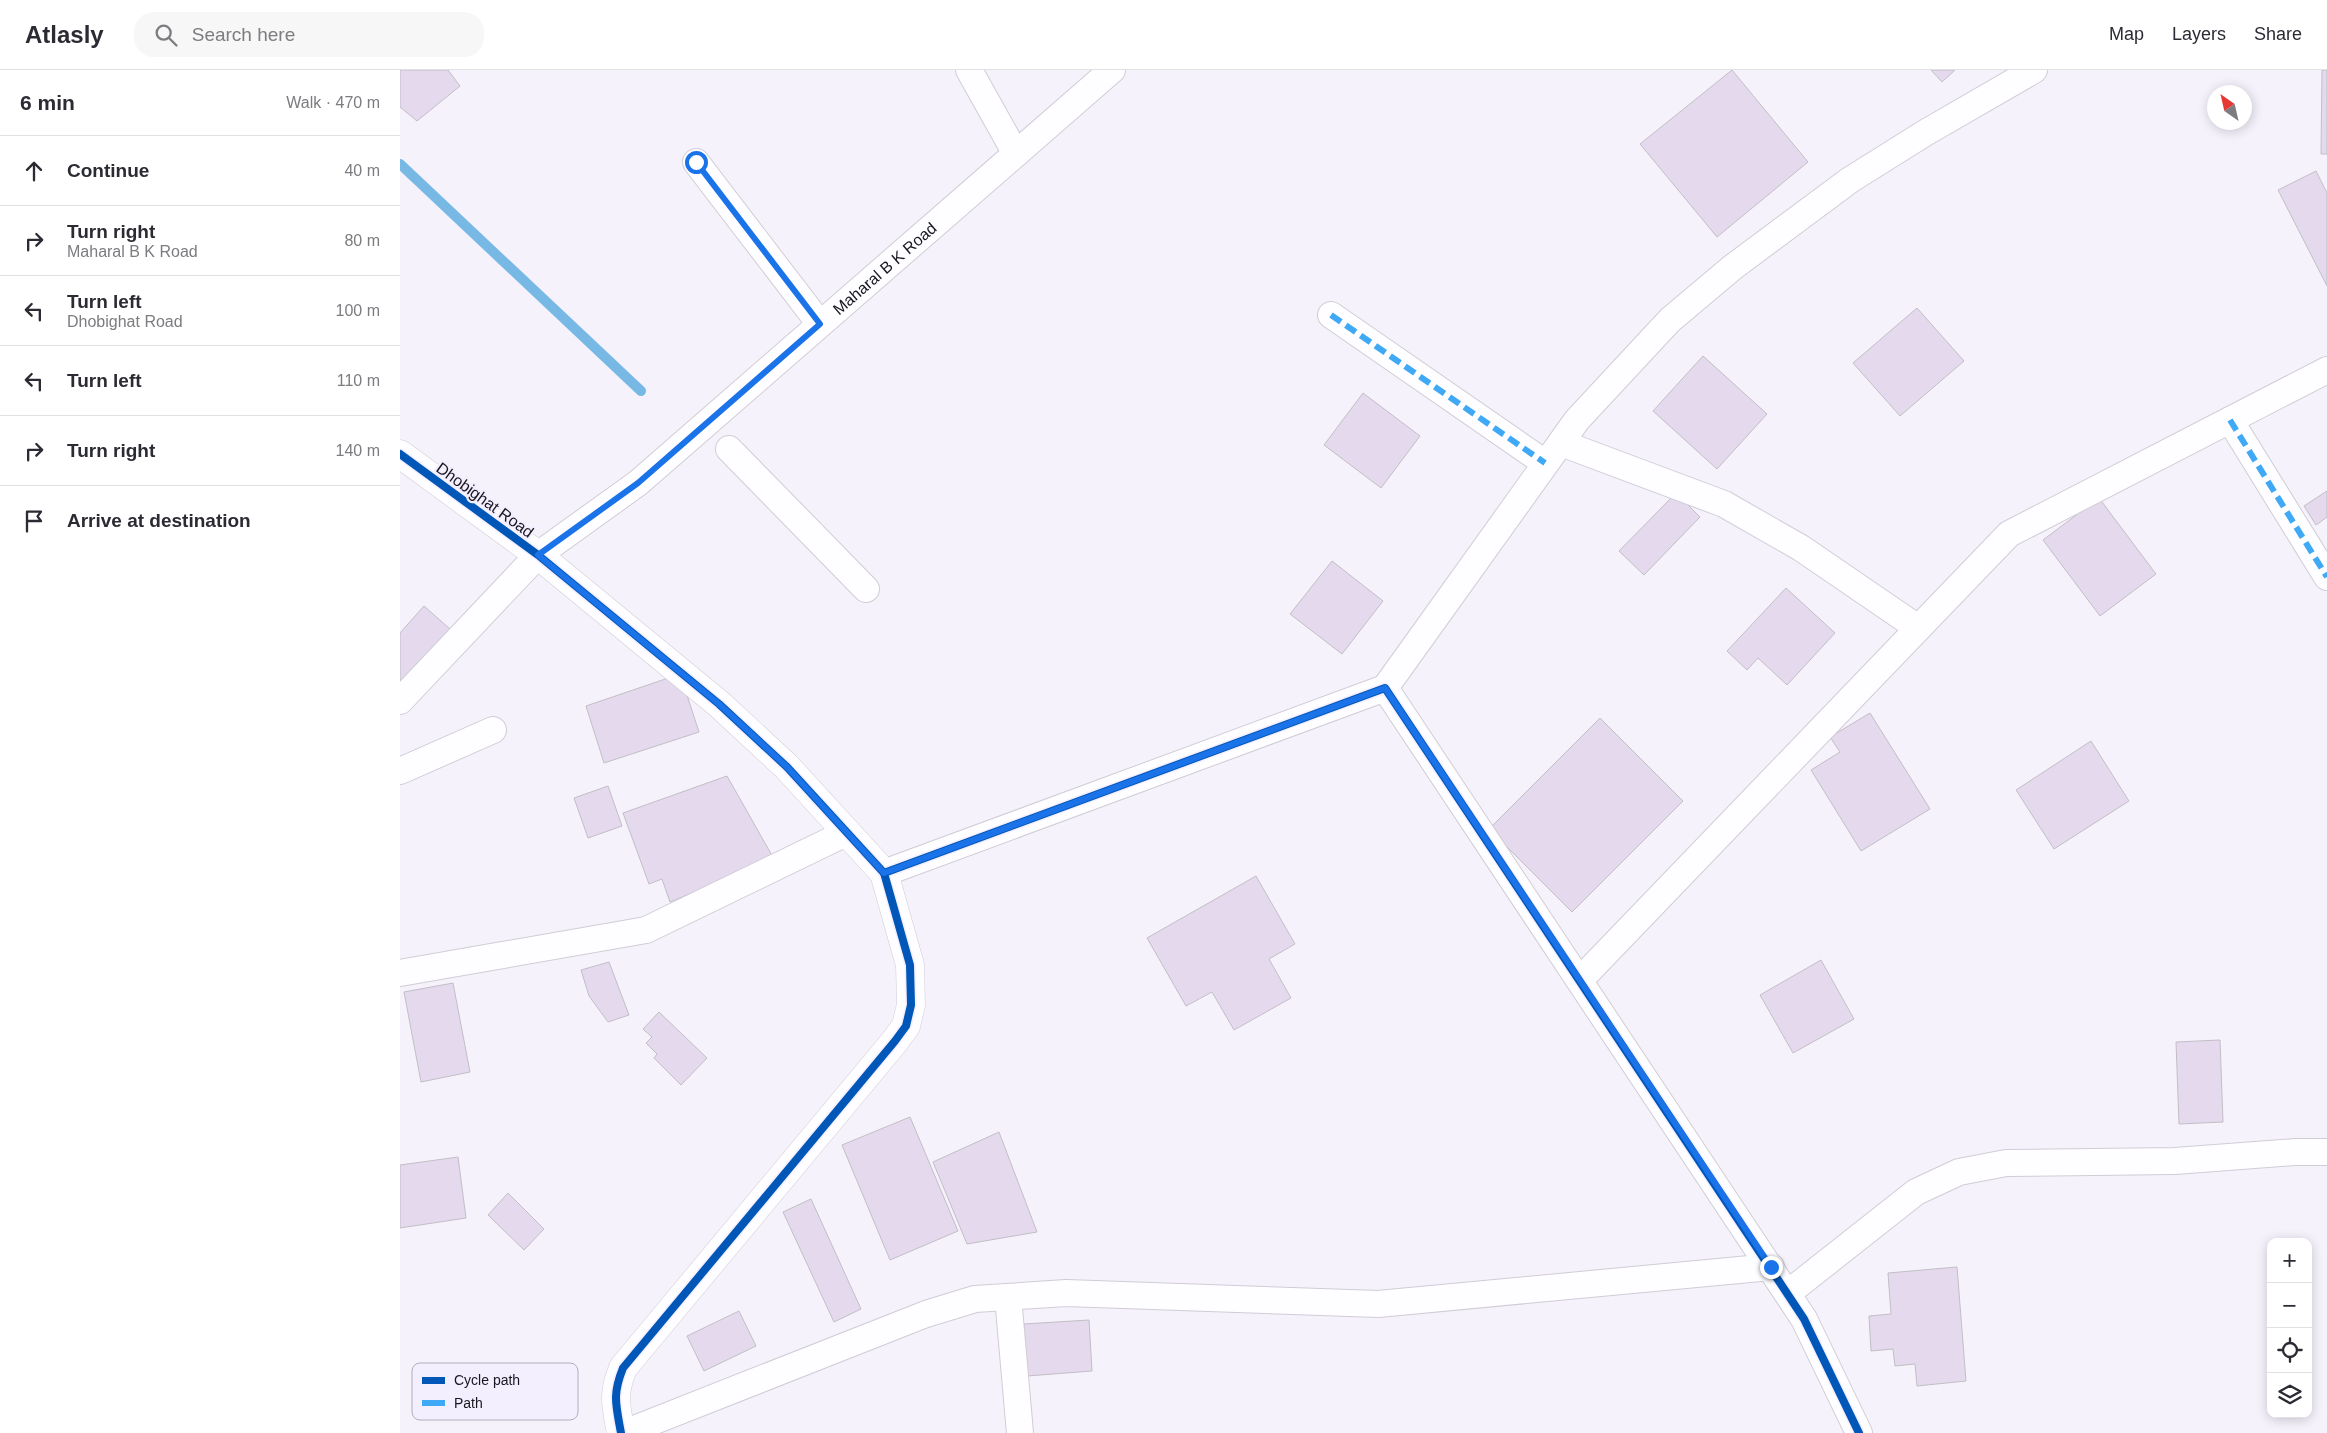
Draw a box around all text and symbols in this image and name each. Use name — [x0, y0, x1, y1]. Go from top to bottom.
search box — [134, 12, 484, 57]
text: Atlasly — [25, 21, 104, 48]
icon: search — [152, 21, 180, 49]
text: Search here — [192, 24, 295, 45]
text: Map — [2109, 24, 2144, 44]
text: Layers — [2172, 24, 2226, 44]
text: Share — [2254, 24, 2302, 44]
north arrow — [2207, 85, 2252, 130]
text: 6 min — [20, 91, 75, 114]
text: Walk · 470 m — [286, 94, 380, 111]
route start — [685, 151, 708, 174]
icon: ahead — [20, 157, 48, 185]
text: Continue — [67, 160, 149, 181]
text: 40 m — [344, 162, 380, 179]
street label: Maharal B K Road — [830, 219, 939, 318]
text: Turn right — [67, 221, 155, 242]
icon: right — [20, 227, 48, 255]
text: 80 m — [344, 232, 380, 249]
text: Maharal B K Road — [67, 243, 198, 260]
text: Turn left — [67, 291, 142, 312]
icon: left — [20, 297, 48, 325]
text: 100 m — [336, 302, 380, 319]
text: Dhobighat Road — [67, 313, 183, 330]
icon: left — [20, 367, 48, 395]
text: Turn left — [67, 370, 142, 391]
text: 110 m — [337, 372, 380, 389]
icon: right — [20, 437, 48, 465]
text: Turn right — [67, 440, 155, 461]
text: 140 m — [336, 442, 380, 459]
street label: Dhobighat Road — [433, 459, 537, 541]
icon: arrive — [20, 507, 48, 535]
text: Arrive at destination — [67, 510, 251, 531]
map controls — [2267, 1238, 2312, 1418]
button: + — [2267, 1238, 2312, 1283]
route end — [1760, 1256, 1783, 1279]
button: − — [2267, 1283, 2312, 1328]
button: locate — [2267, 1328, 2312, 1373]
legend — [412, 1363, 578, 1420]
text: Cycle path — [454, 1372, 520, 1388]
button: layers — [2267, 1373, 2312, 1418]
text: Path — [454, 1395, 483, 1411]

